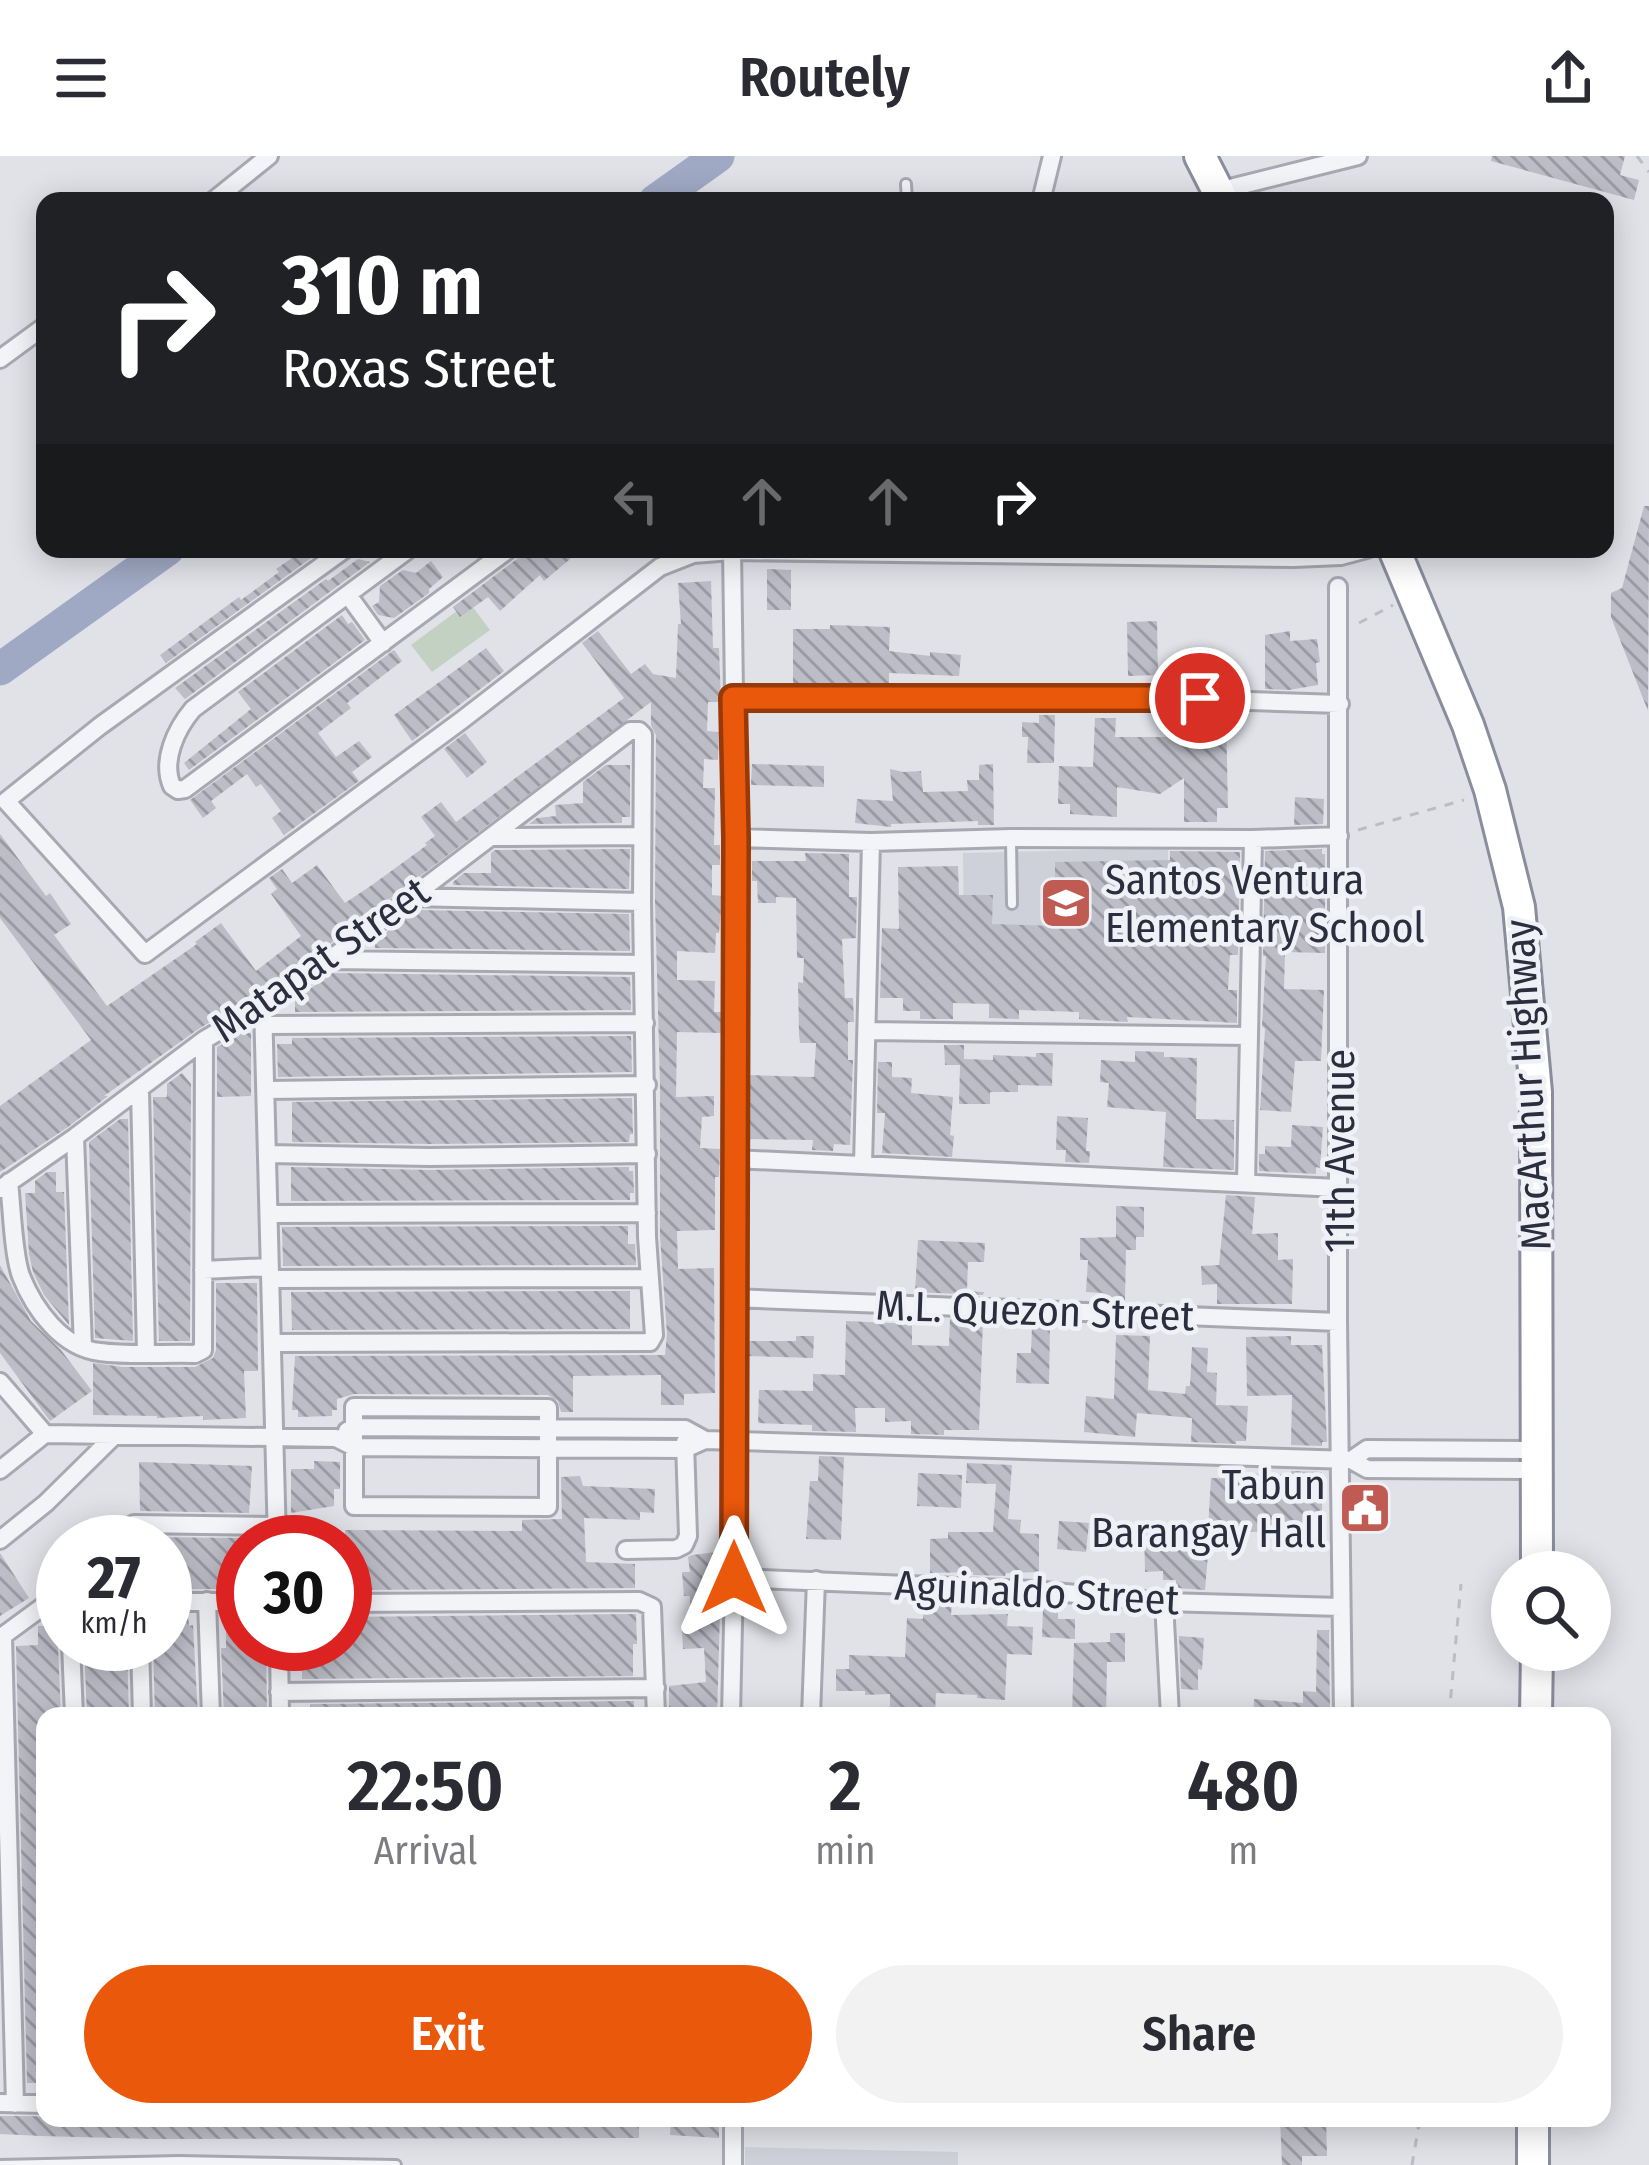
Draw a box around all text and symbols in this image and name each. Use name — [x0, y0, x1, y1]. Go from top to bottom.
icon: menu — [48, 45, 114, 111]
icon: share — [1535, 45, 1601, 111]
text: Routely — [739, 46, 910, 110]
text: 310 m — [282, 235, 483, 336]
icon: right — [84, 240, 240, 396]
text: Roxas Street — [282, 337, 556, 401]
icon: left — [603, 468, 669, 534]
icon: ahead — [729, 468, 795, 534]
icon: ahead — [855, 468, 921, 534]
icon: right — [981, 468, 1047, 534]
pin — [1149, 647, 1251, 749]
icon: arrive — [1167, 665, 1233, 731]
place label: Santos Ventura Elementary School — [1105, 855, 1425, 953]
street label: Matapat Street — [202, 866, 439, 1053]
school or university icon: Santos Ventura Elementary School — [1038, 875, 1094, 931]
street label: MacArthur Highway — [1494, 918, 1562, 1252]
street label: 11th Avenue — [1315, 1049, 1365, 1253]
street label: M.L. Quezon Street — [875, 1280, 1195, 1342]
place label: Tabun Barangay Hall — [1091, 1460, 1326, 1558]
public building icon: Tabun Barangay Hall — [1337, 1480, 1393, 1536]
speed limit sign: 30 — [216, 1515, 372, 1671]
position arrow — [671, 1515, 797, 1641]
text: 27 — [87, 1542, 141, 1614]
map controls — [1491, 1551, 1611, 1671]
button: search — [1491, 1551, 1611, 1671]
street label: Aguinaldo Street — [893, 1561, 1181, 1625]
text: km/h — [81, 1605, 147, 1641]
text: 22:50 — [347, 1743, 504, 1829]
text: 2 — [829, 1743, 862, 1829]
text: 480 — [1187, 1743, 1300, 1829]
text: Arrival — [374, 1828, 477, 1874]
text: min — [815, 1828, 876, 1874]
text: m — [1228, 1828, 1258, 1874]
button: Exit — [84, 1965, 812, 2103]
button: Share — [836, 1965, 1563, 2103]

